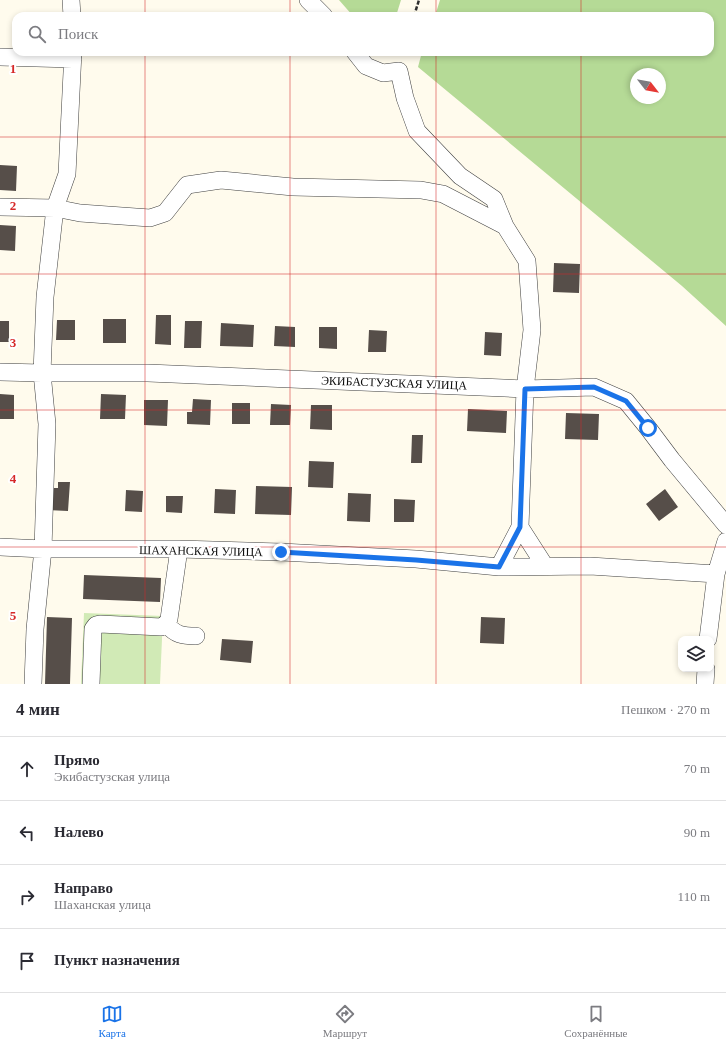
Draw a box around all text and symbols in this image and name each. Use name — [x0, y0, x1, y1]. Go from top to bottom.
search box — [12, 12, 714, 56]
icon: search — [26, 23, 48, 45]
text: Поиск — [58, 26, 98, 42]
text: 1 — [10, 61, 16, 76]
north arrow — [630, 68, 666, 104]
text: 2 — [10, 198, 16, 213]
text: 3 — [10, 335, 17, 350]
street label: ЭКИБАСТУЗСКАЯ УЛИЦА — [321, 373, 468, 393]
route start — [639, 419, 657, 437]
text: 4 — [10, 471, 17, 486]
street label: ШАХАНСКАЯ УЛИЦА — [139, 543, 263, 559]
route end — [272, 543, 290, 561]
text: 5 — [10, 608, 17, 623]
map controls — [678, 636, 714, 672]
button: layers — [678, 636, 714, 672]
text: 4 мин — [16, 700, 60, 719]
text: Пешком · 270 m — [621, 702, 710, 717]
text: Прямо — [54, 752, 100, 768]
icon: ahead — [16, 758, 38, 780]
text: 70 m — [684, 761, 710, 776]
text: Экибастузская улица — [54, 769, 170, 784]
icon: left — [16, 822, 38, 844]
text: Налево — [54, 824, 104, 840]
text: 90 m — [684, 825, 710, 840]
text: Направо — [54, 880, 113, 896]
icon: right — [16, 886, 38, 908]
text: 110 m — [678, 889, 710, 904]
text: Шаханская улица — [54, 897, 151, 912]
icon: arrive — [16, 950, 38, 972]
text: Пункт назначения — [54, 952, 180, 968]
tab: Карта — [99, 1003, 126, 1039]
tab: Маршрут — [323, 1003, 367, 1039]
tab: Сохранённые — [564, 1003, 627, 1039]

